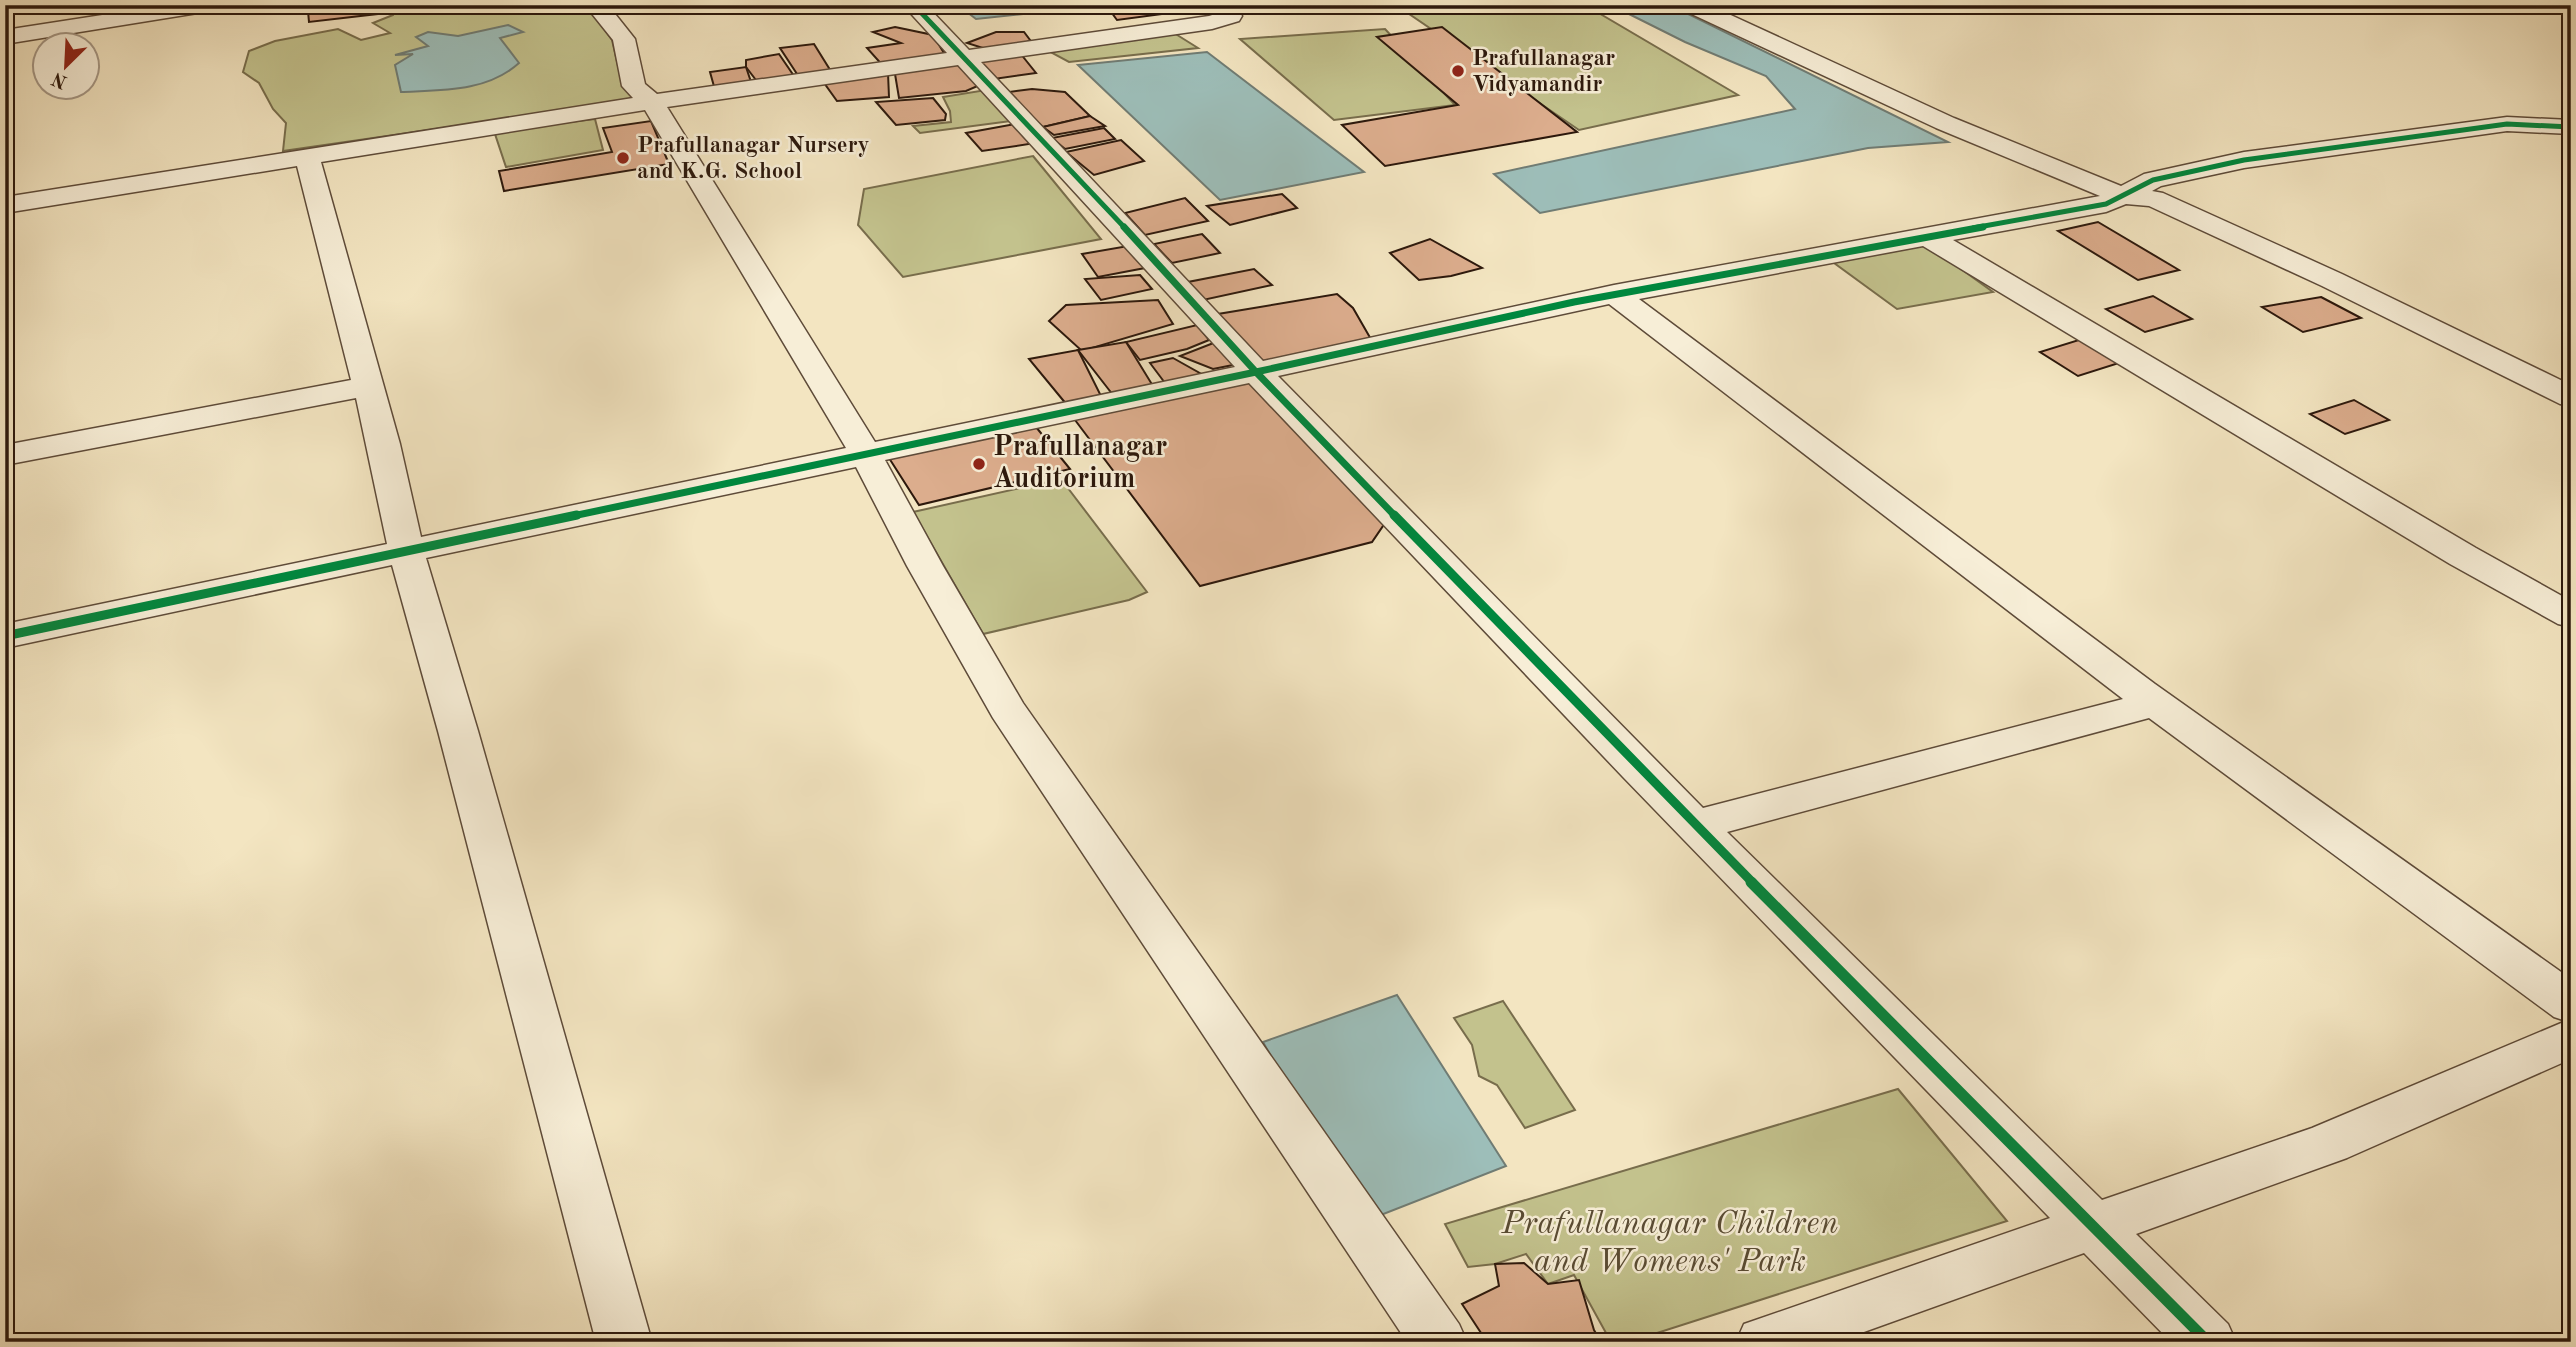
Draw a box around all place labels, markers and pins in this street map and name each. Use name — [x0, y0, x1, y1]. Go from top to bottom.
place label: Prafullanagar Vidyamandir — [1472, 47, 1615, 96]
marker: Prafullanagar Vidyamandir — [1450, 63, 1466, 79]
place label: Prafullanagar Nursery and K.G. School — [637, 134, 870, 183]
marker: Prafullanagar Nursery and K.G. School — [615, 150, 631, 166]
place label: Prafullanagar Auditorium — [993, 434, 1167, 494]
marker: Prafullanagar Auditorium — [971, 456, 987, 472]

